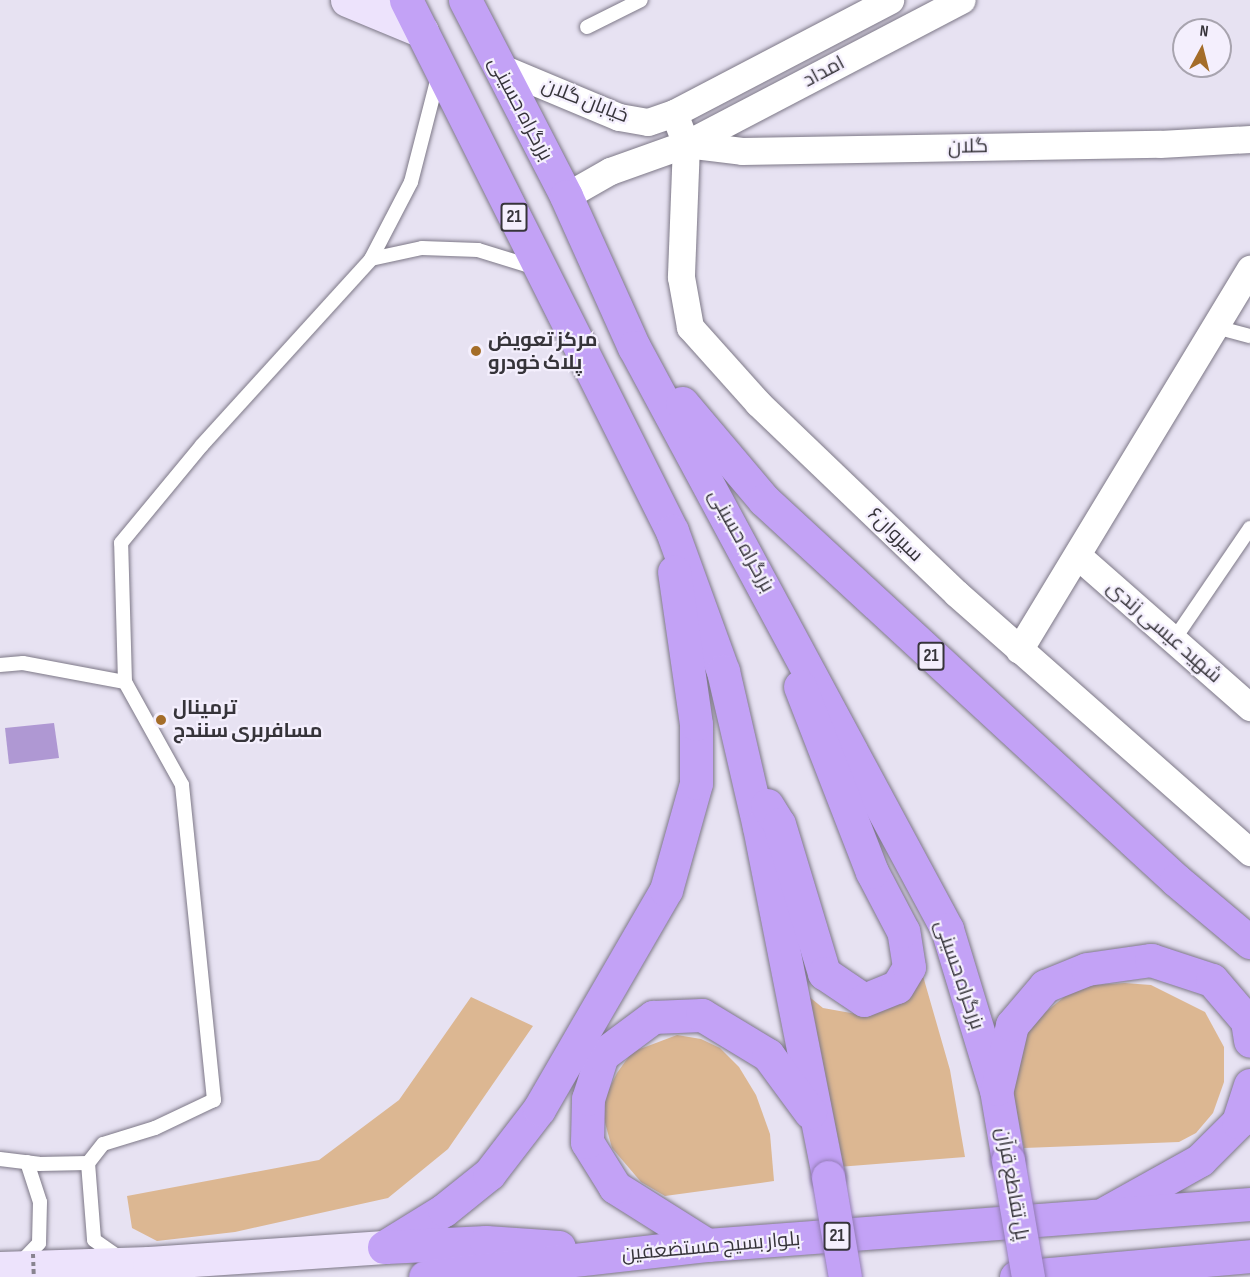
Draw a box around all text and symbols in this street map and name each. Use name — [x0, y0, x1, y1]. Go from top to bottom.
north arrow — [1172, 18, 1232, 78]
text: N — [1199, 22, 1209, 42]
street label: امداد — [799, 51, 849, 93]
street label: بزرگراه حسینی — [483, 53, 557, 165]
street label: خیابان گلان — [538, 74, 632, 128]
street label: گلان — [948, 135, 988, 159]
road number: 21 — [500, 202, 528, 232]
place label: مرکز تعویض پلاک خودرو — [488, 328, 597, 375]
marker: مرکز تعویض پلاک خودرو — [469, 344, 483, 358]
street label: بزرگراه حسینی — [703, 485, 779, 597]
street label: سیروان۶ — [862, 503, 928, 567]
street label: شهید عیسی زندی — [1102, 576, 1226, 688]
road number: 21 — [918, 641, 944, 671]
place label: ترمینال مسافربری سنندج — [173, 696, 322, 743]
marker: ترمینال مسافربری سنندج — [154, 713, 168, 727]
street label: بزرگراه حسینی — [929, 917, 989, 1033]
street label: پل تقاطع قرآن — [990, 1126, 1034, 1242]
road number: 21 — [824, 1221, 850, 1251]
street label: بلوار بسیج مستضعفین — [621, 1227, 801, 1267]

